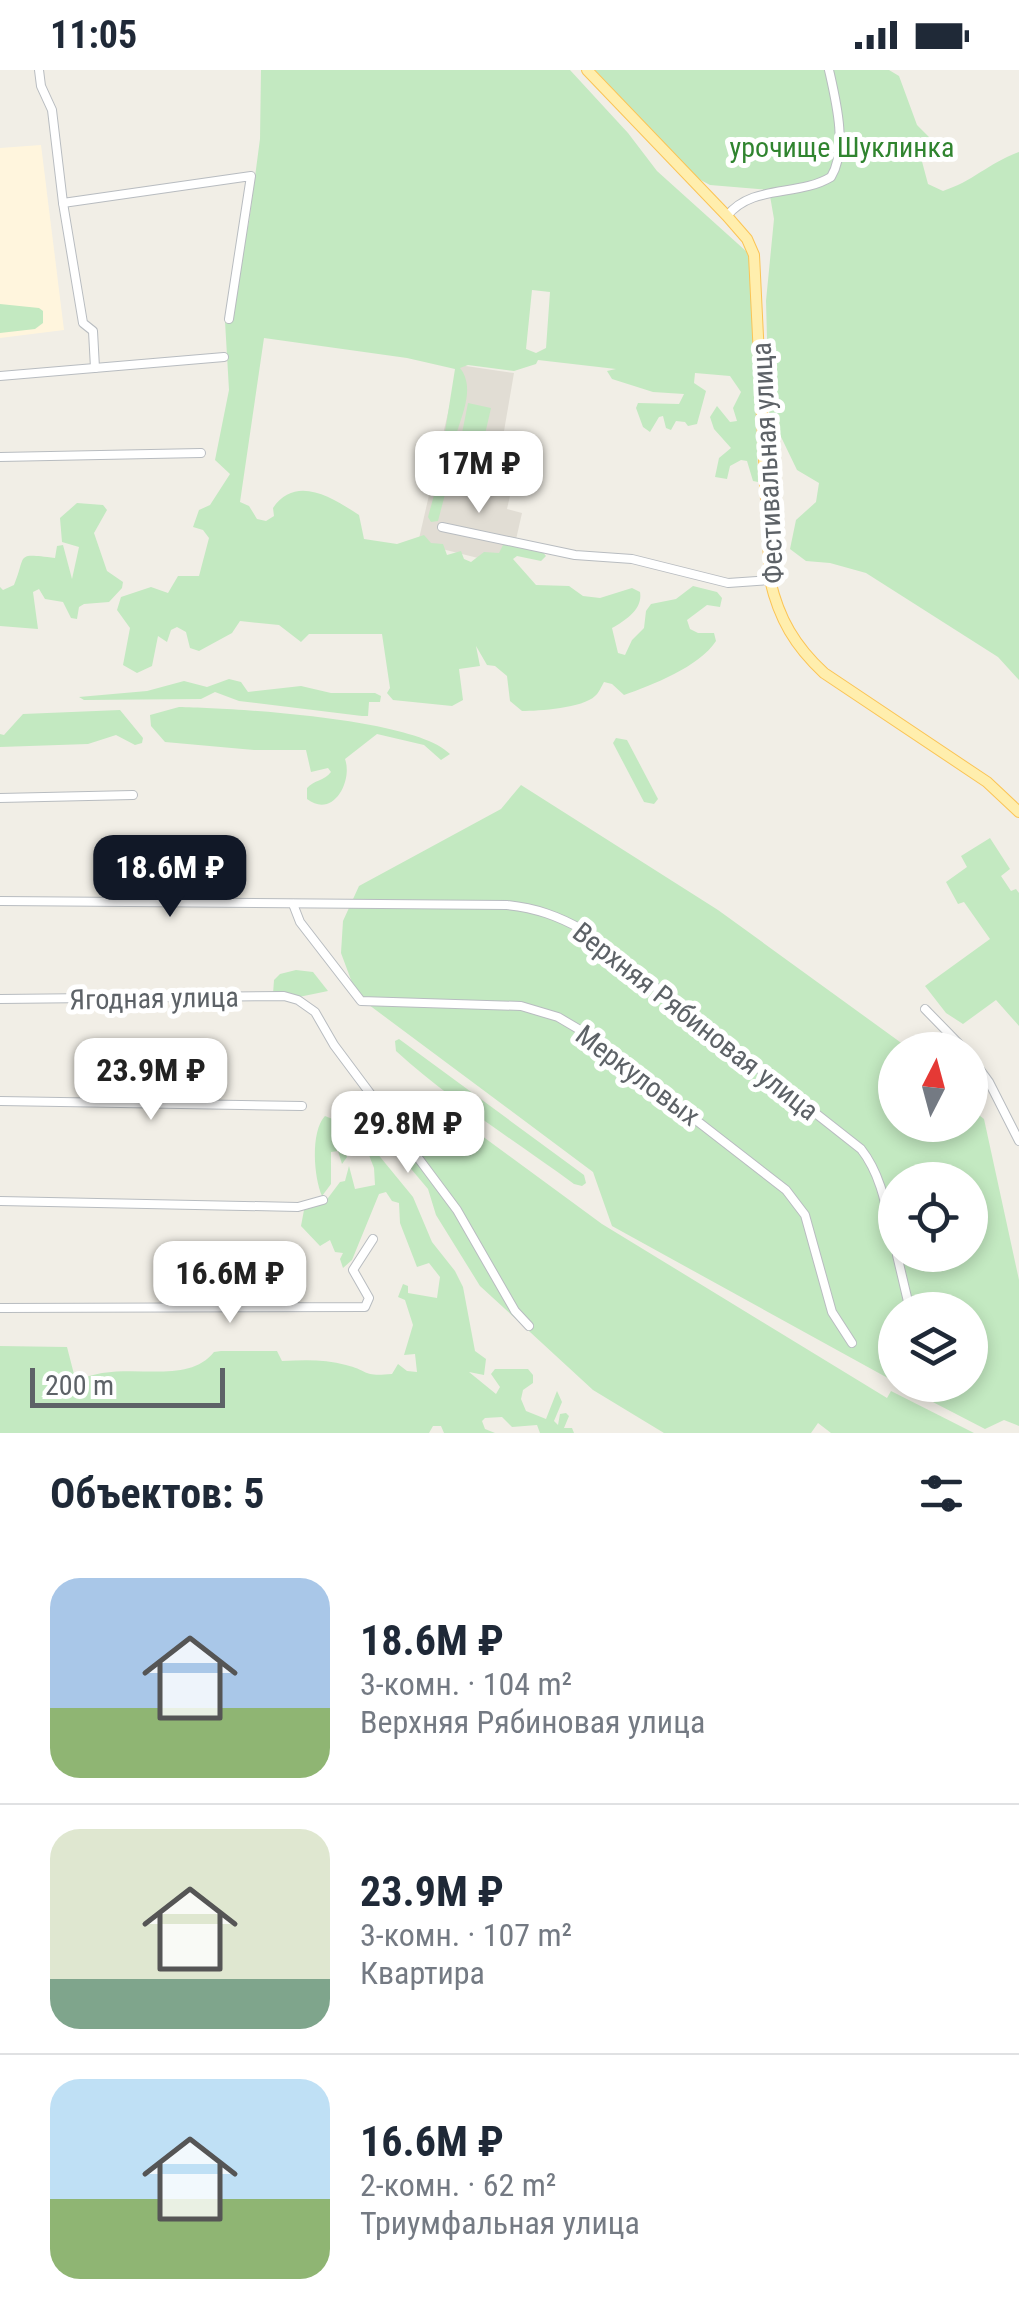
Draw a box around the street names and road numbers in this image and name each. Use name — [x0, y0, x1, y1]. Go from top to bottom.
street label: Фестивальная улица — [745, 341, 790, 585]
street label: Верхняя Рябиновая улица — [567, 915, 825, 1127]
street label: Ягодная улица — [69, 981, 239, 1016]
street label: Меркуловых — [569, 1018, 706, 1133]

